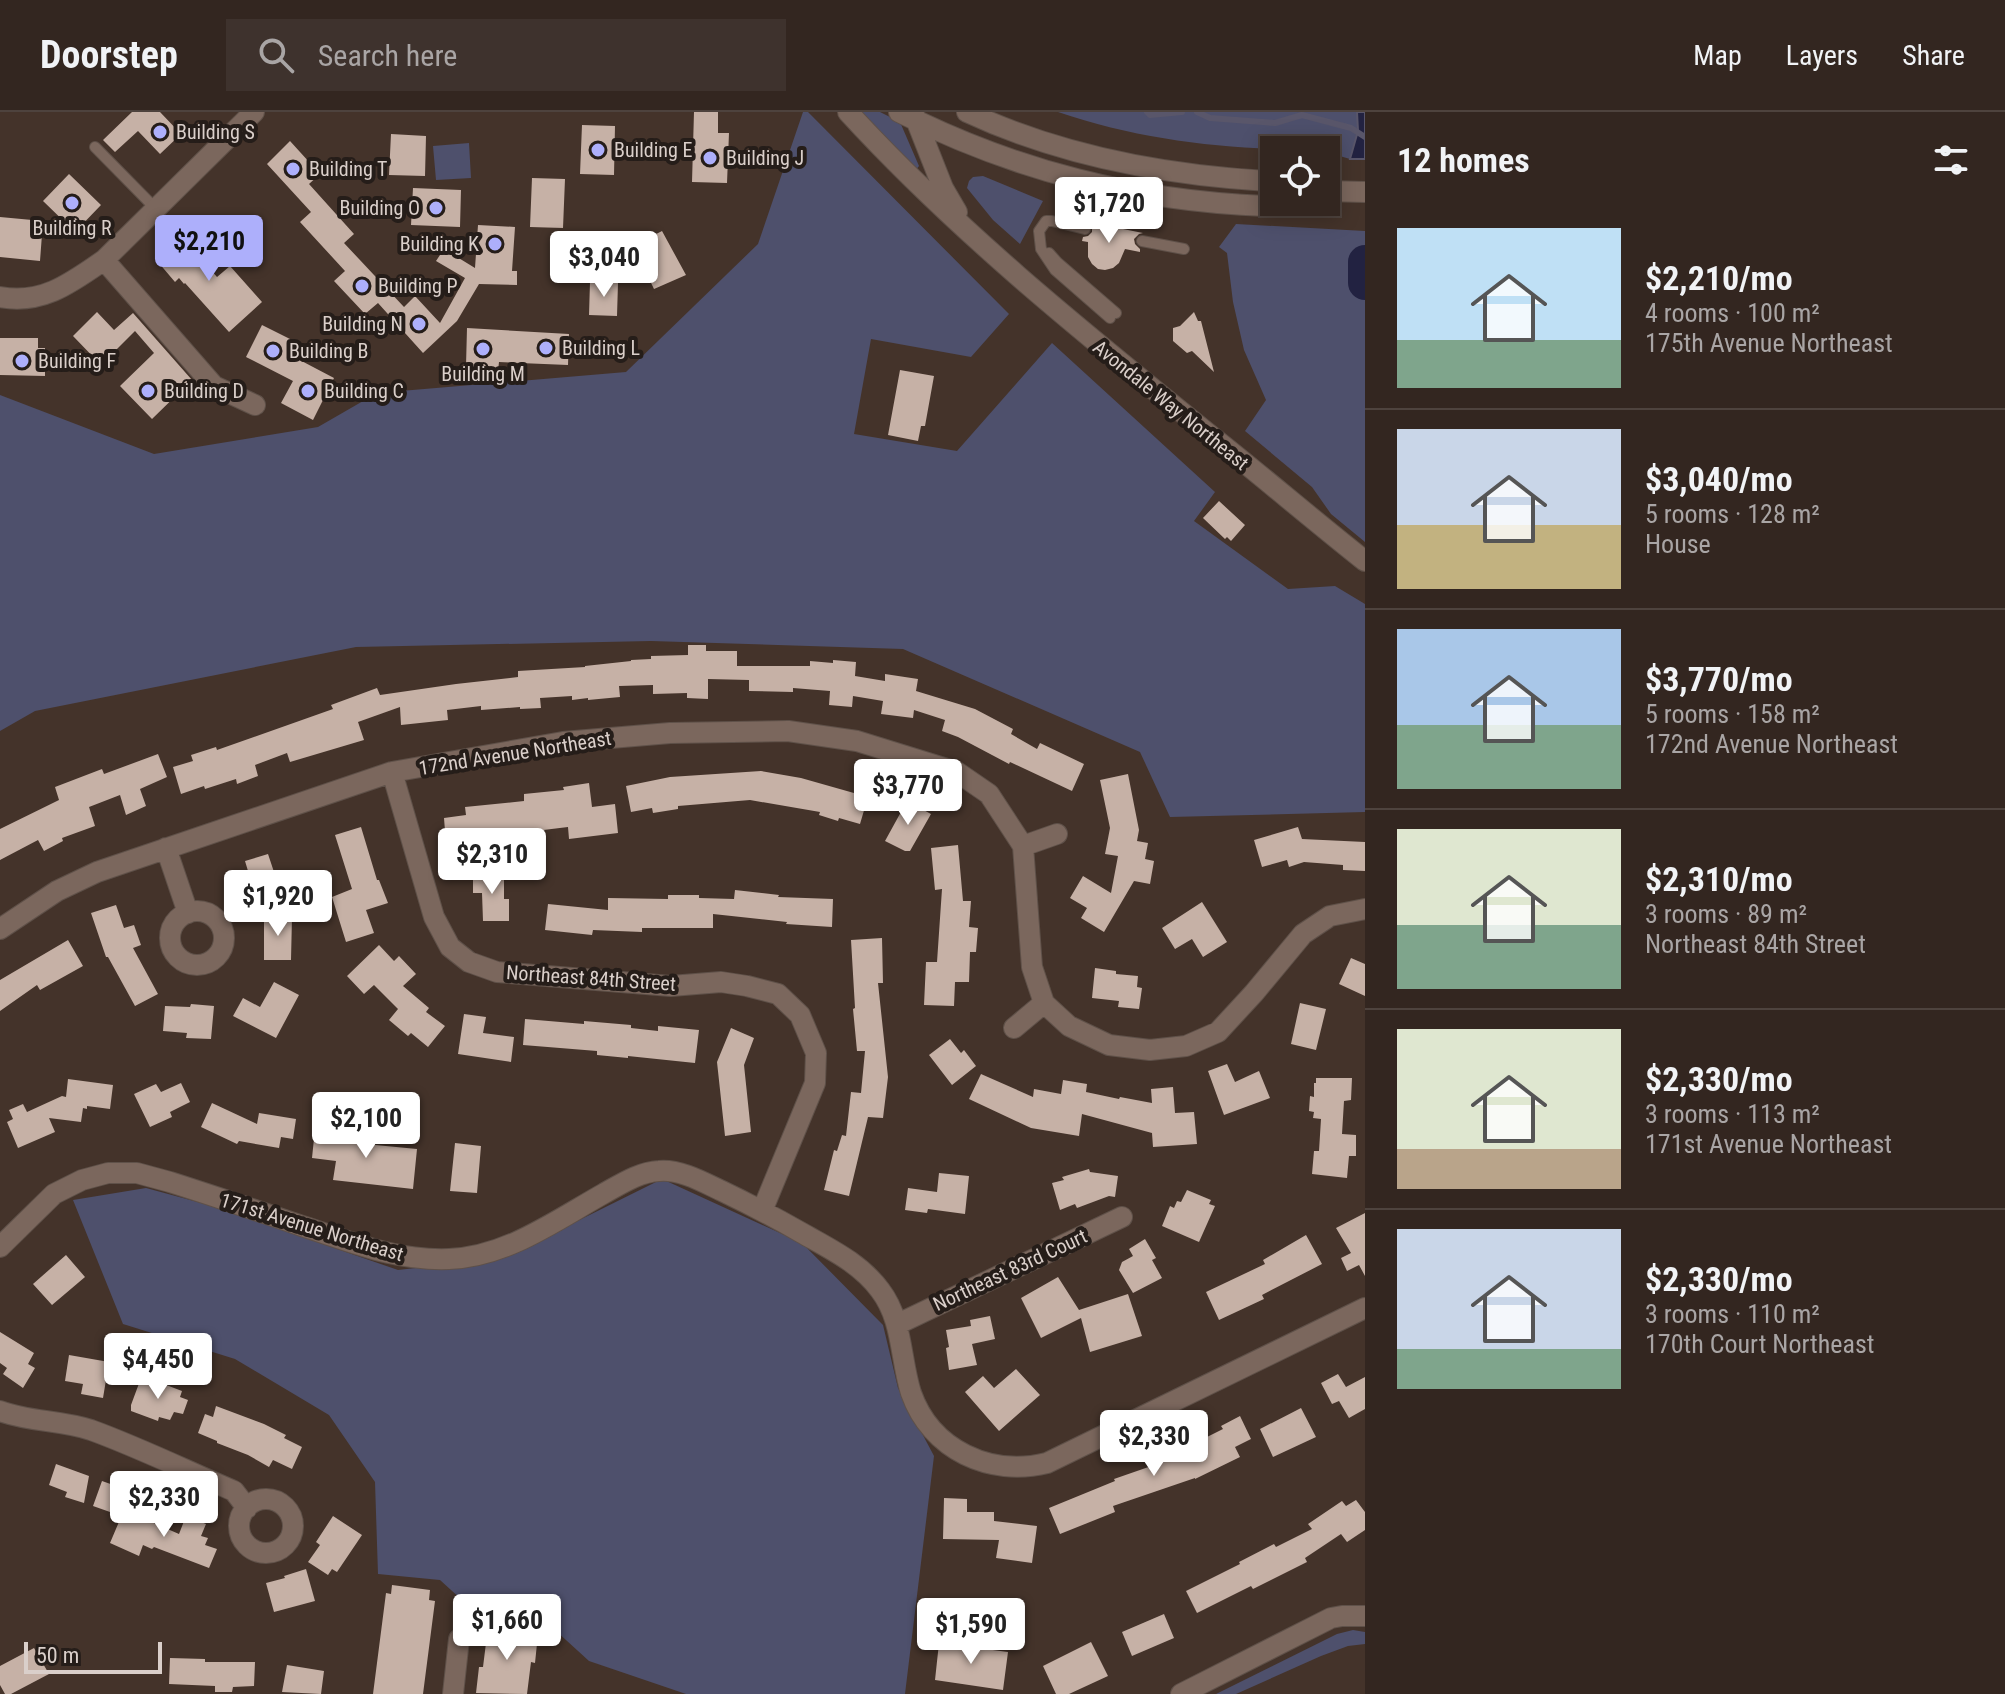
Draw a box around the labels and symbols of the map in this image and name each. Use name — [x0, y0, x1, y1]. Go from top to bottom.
place label: Building S — [176, 120, 255, 144]
marker: Building S — [151, 123, 169, 141]
place label: Building E — [614, 138, 692, 162]
marker: Building E — [589, 141, 607, 159]
place label: Building J — [726, 146, 804, 170]
marker: Building J — [701, 149, 719, 167]
place label: Building T — [309, 157, 387, 181]
marker: Building T — [284, 160, 302, 178]
pin: $1,720 — [1044, 177, 1174, 245]
marker: Building R — [63, 194, 81, 212]
place label: Building O — [340, 196, 420, 220]
marker: Building O — [427, 199, 445, 217]
pin: $2,210 — [144, 215, 274, 283]
place label: Building R — [32, 216, 112, 240]
pin: $3,040 — [539, 231, 669, 299]
place label: Building K — [400, 232, 479, 256]
marker: Building K — [486, 235, 504, 253]
place label: Building P — [378, 274, 458, 298]
marker: Building P — [353, 277, 371, 295]
place label: Building N — [322, 312, 403, 336]
marker: Building N — [410, 315, 428, 333]
street label: Avondale Way Northeast — [1088, 335, 1254, 475]
place label: Building L — [562, 336, 640, 360]
place label: Building B — [289, 339, 368, 363]
marker: Building L — [537, 339, 555, 357]
marker: Building M — [474, 340, 492, 358]
marker: Building B — [264, 342, 282, 360]
place label: Building F — [38, 349, 116, 373]
marker: Building F — [13, 352, 31, 370]
place label: Building M — [441, 362, 525, 386]
place label: Building D — [164, 379, 244, 403]
place label: Building C — [324, 379, 404, 403]
marker: Building D — [139, 382, 157, 400]
marker: Building C — [299, 382, 317, 400]
street label: 172nd Avenue Northeast — [417, 726, 613, 780]
pin: $3,770 — [843, 759, 973, 827]
pin: $2,310 — [427, 828, 557, 896]
pin: $1,920 — [213, 870, 343, 938]
street label: Northeast 84th Street — [505, 960, 677, 996]
pin: $2,100 — [301, 1092, 431, 1160]
street label: 171st Avenue Northeast — [218, 1188, 406, 1266]
street label: Northeast 83rd Court — [929, 1224, 1091, 1316]
pin: $4,450 — [93, 1333, 223, 1401]
pin: $2,330 — [1089, 1410, 1219, 1478]
pin: $2,330 — [99, 1471, 229, 1539]
pin: $1,660 — [442, 1594, 572, 1662]
pin: $1,590 — [906, 1598, 1036, 1666]
scale bar — [24, 1638, 162, 1674]

